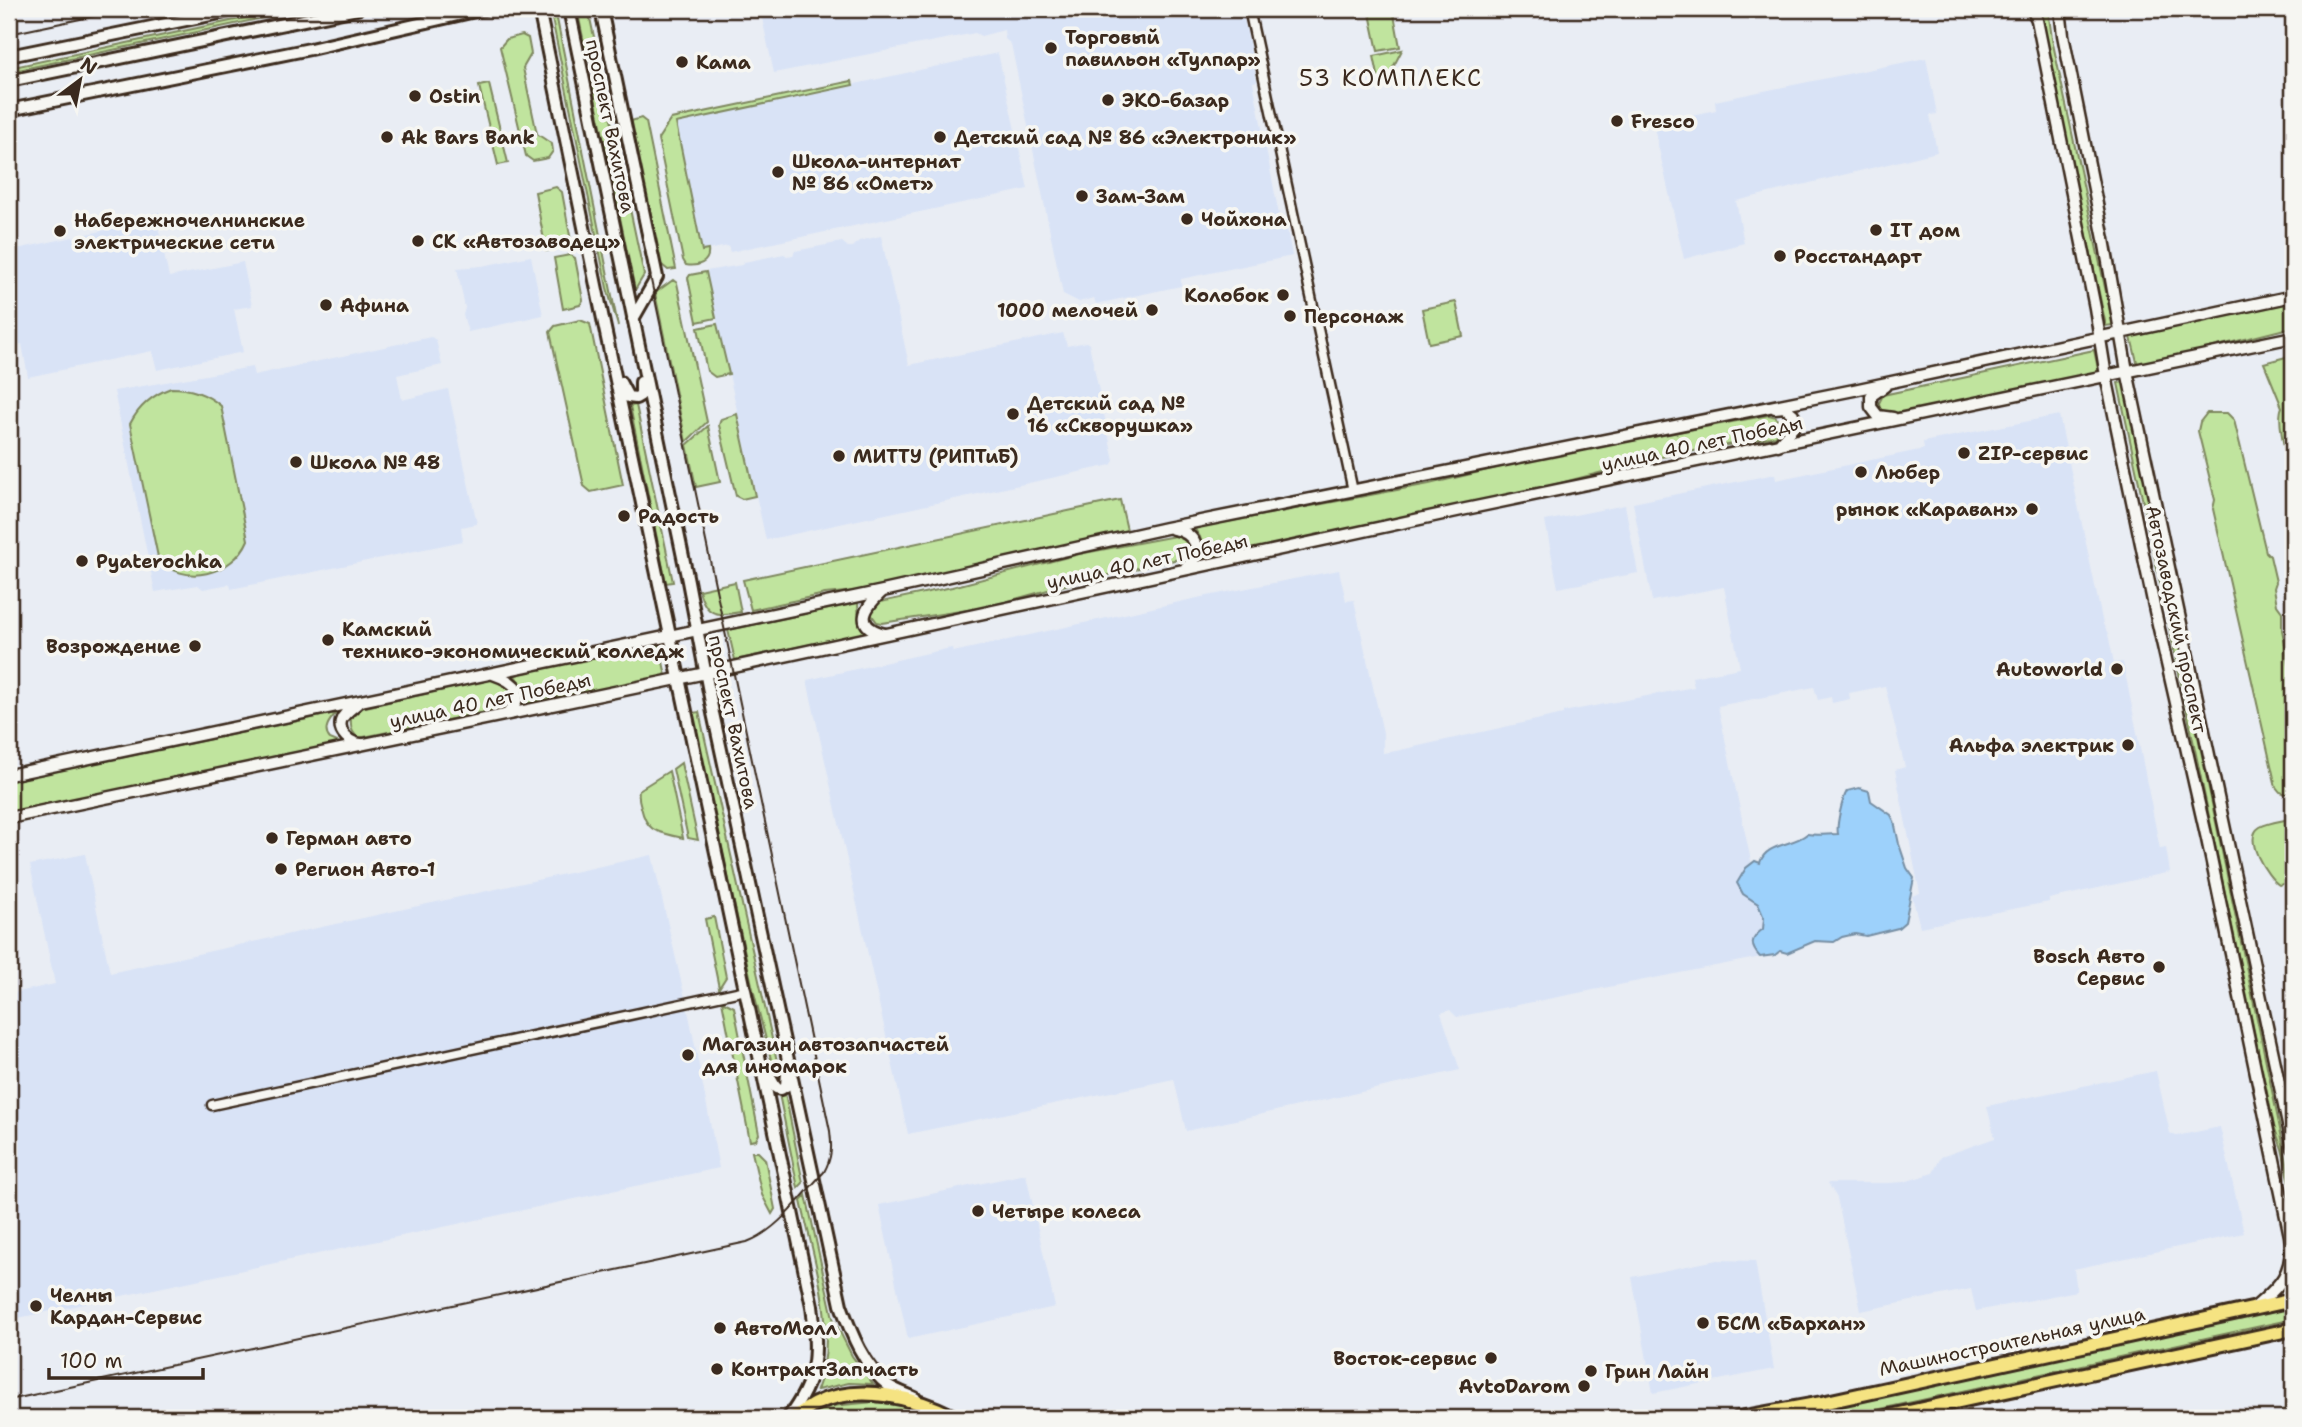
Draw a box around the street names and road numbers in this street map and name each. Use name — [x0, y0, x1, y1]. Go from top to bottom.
street label: проспект Вахитова — [580, 37, 641, 215]
street label: улица 40 лет Победы — [1599, 410, 1805, 477]
street label: Автозаводский проспект — [2140, 503, 2213, 736]
street label: улица 40 лет Победы — [1044, 528, 1250, 595]
street label: проспект Вахитова — [703, 633, 764, 811]
street label: улица 40 лет Победы — [387, 667, 593, 734]
street label: Машиностроительная улица — [1877, 1301, 2148, 1382]

